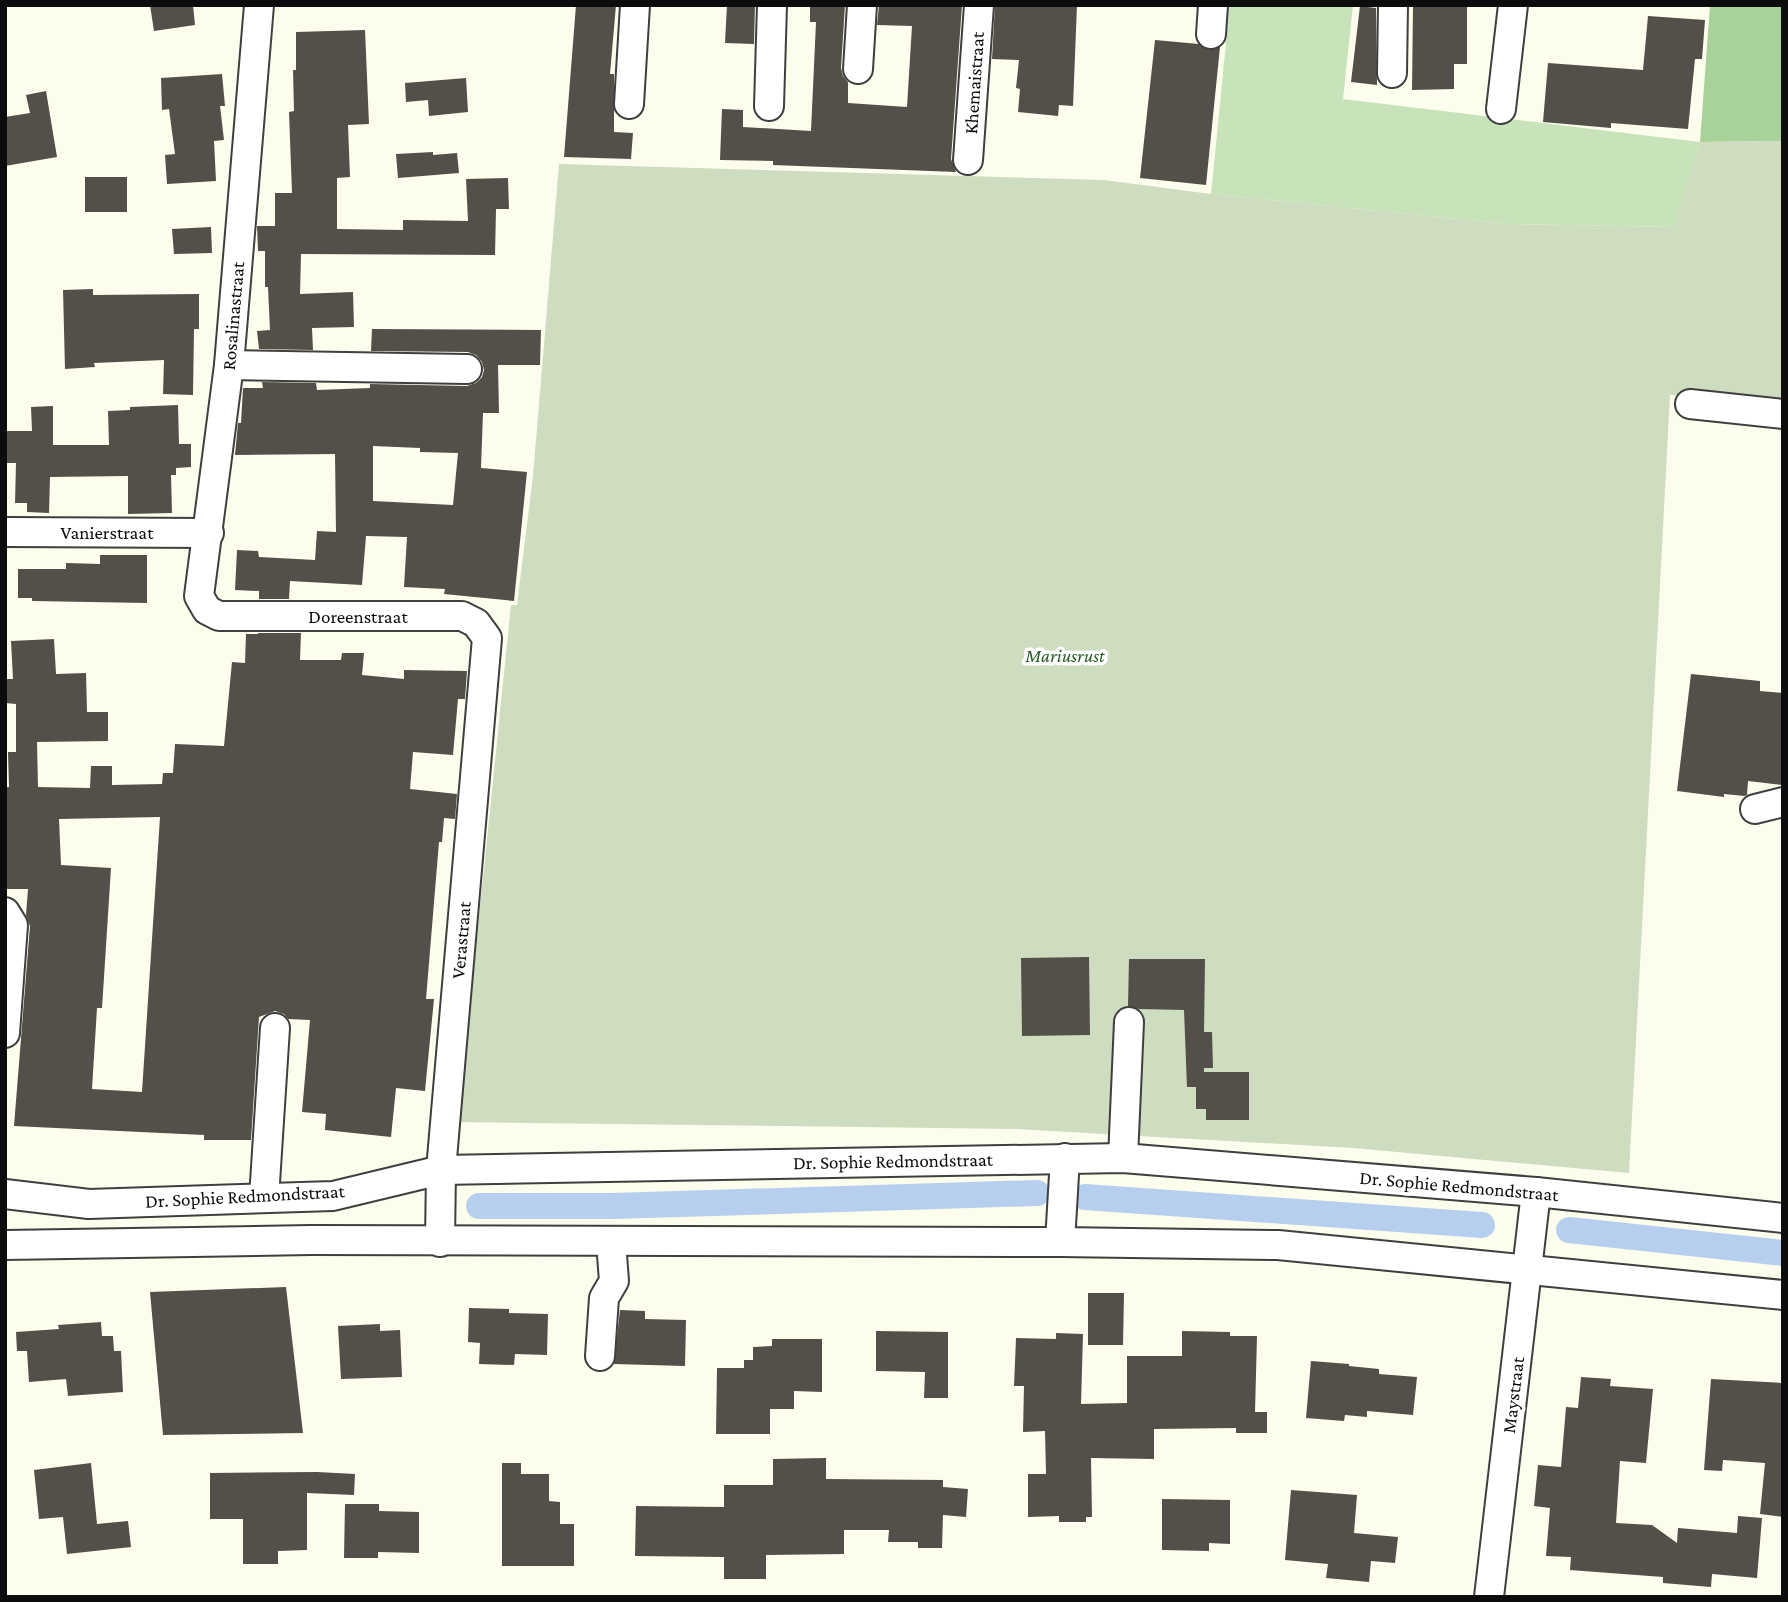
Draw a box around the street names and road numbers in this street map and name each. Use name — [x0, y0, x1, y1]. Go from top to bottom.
street label: Khemaistraat — [960, 30, 988, 135]
street label: Rosalinastraat — [218, 260, 248, 371]
street label: Vanierstraat — [61, 522, 154, 543]
street label: Doreenstraat — [308, 606, 408, 627]
street label: Verastraat — [447, 900, 475, 980]
street label: Dr. Sophie Redmondstraat — [793, 1149, 994, 1173]
street label: Dr. Sophie Redmondstraat — [1359, 1167, 1560, 1205]
street label: Dr. Sophie Redmondstraat — [145, 1180, 346, 1212]
street label: Maystraat — [1498, 1355, 1528, 1435]

